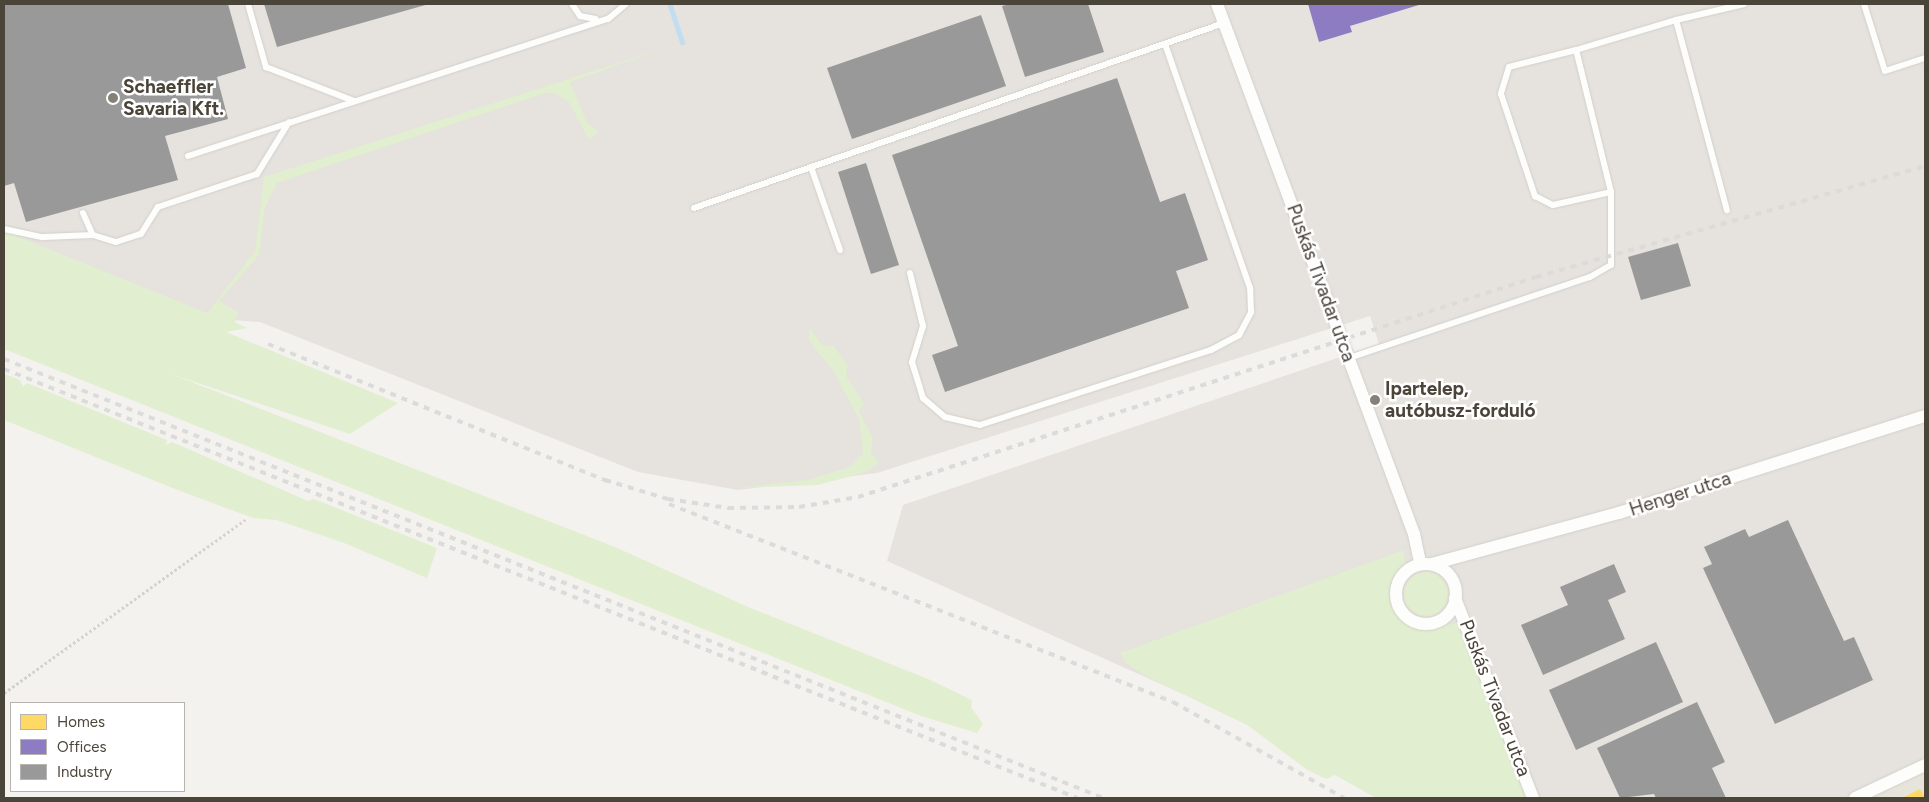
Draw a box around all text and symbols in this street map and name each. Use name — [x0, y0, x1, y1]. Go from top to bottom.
place label: Schaeffler Savaria Kft. — [123, 76, 224, 120]
marker: Schaeffler Savaria Kft. — [107, 92, 119, 104]
street label: Puskás Tivadar utca — [1282, 201, 1360, 365]
place label: Ipartelep, autóbusz-forduló — [1385, 378, 1535, 422]
marker: Ipartelep, autóbusz-forduló — [1369, 394, 1381, 406]
street label: Henger utca — [1626, 467, 1734, 521]
street label: Puskás Tivadar utca — [1455, 616, 1535, 780]
legend — [10, 702, 185, 792]
text: Homes — [57, 713, 105, 731]
text: Offices — [57, 738, 107, 756]
text: Industry — [57, 763, 112, 781]

